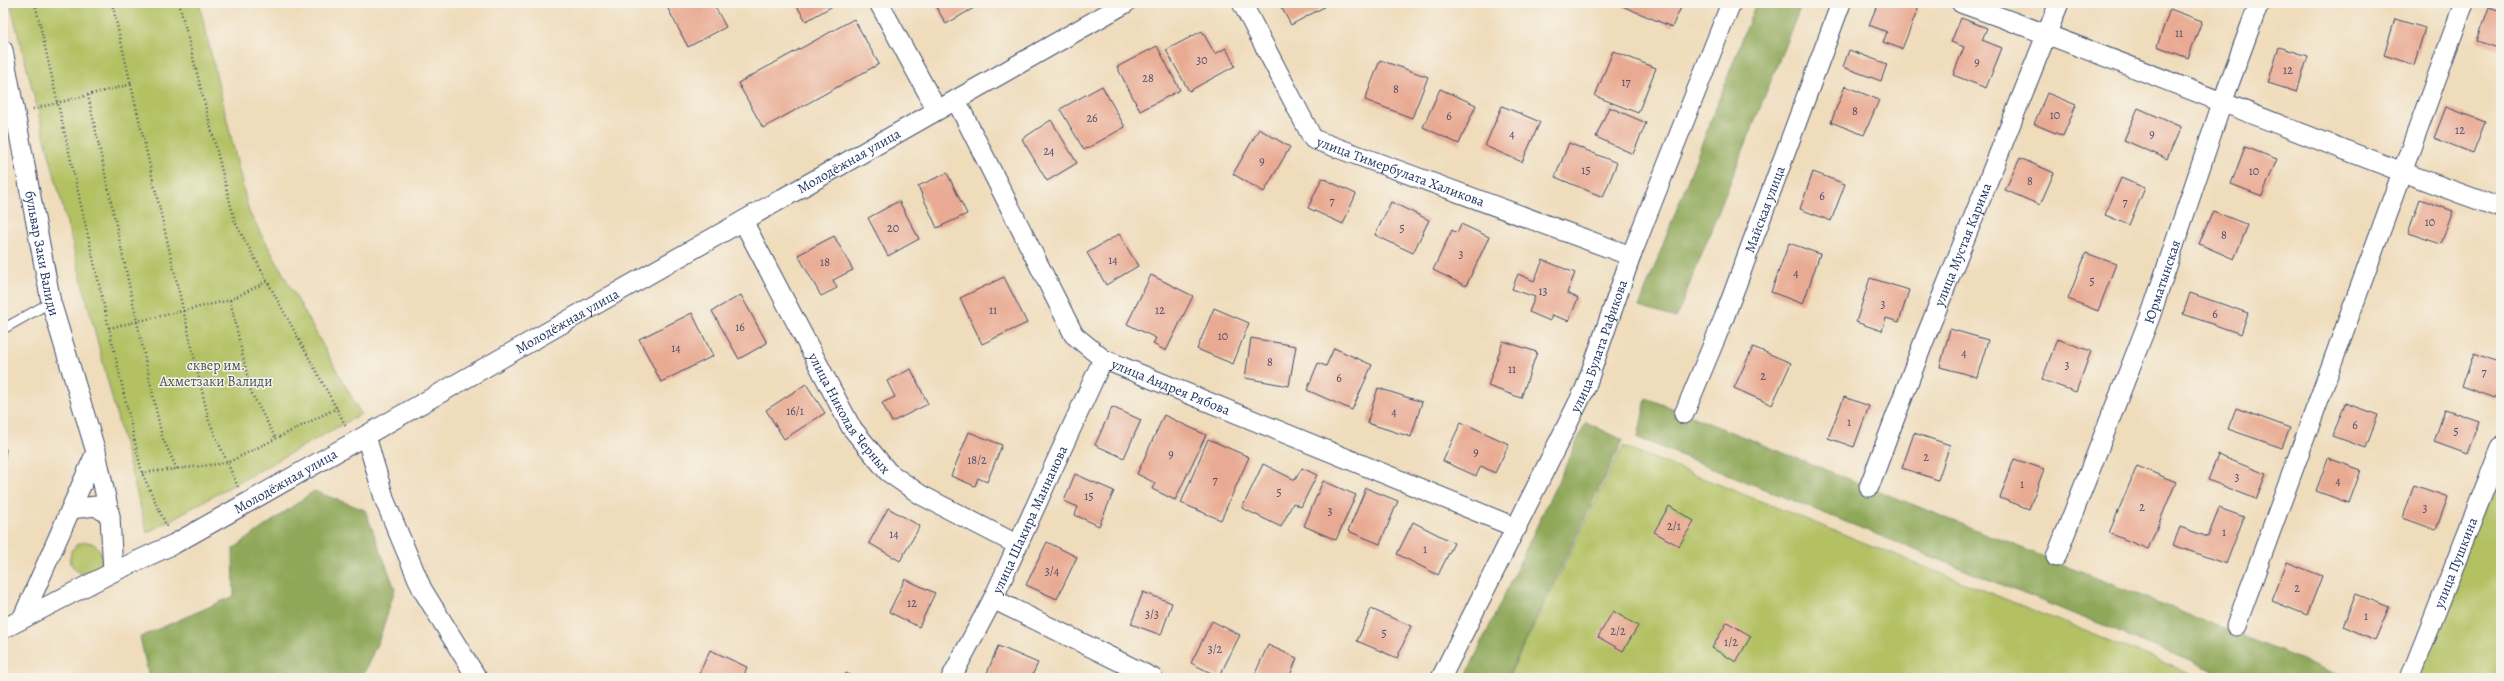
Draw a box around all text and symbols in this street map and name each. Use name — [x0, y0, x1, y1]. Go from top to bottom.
house number: 11 — [2175, 25, 2183, 41]
house number: 30 — [1196, 52, 1208, 68]
house number: 9 — [1974, 54, 1980, 70]
house number: 12 — [2283, 62, 2293, 78]
house number: 28 — [1142, 70, 1154, 86]
house number: 17 — [1621, 74, 1632, 90]
house number: 8 — [1393, 81, 1399, 97]
house number: 8 — [1852, 103, 1858, 119]
house number: 10 — [2050, 107, 2060, 123]
house number: 6 — [1446, 108, 1452, 124]
house number: 26 — [1086, 110, 1098, 126]
house number: 12 — [2455, 122, 2465, 138]
street label: Молодёжная улица — [793, 123, 904, 198]
house number: 4 — [1509, 126, 1515, 142]
house number: 9 — [2149, 126, 2155, 142]
street label: улица Тимербулата Халикова — [1313, 131, 1488, 211]
house number: 24 — [1043, 143, 1055, 159]
house number: 9 — [1259, 153, 1265, 169]
house number: 15 — [1581, 162, 1591, 178]
street label: Майская улица — [1740, 163, 1789, 255]
house number: 10 — [2249, 163, 2259, 179]
house number: 8 — [2027, 173, 2033, 189]
street label: улица Мустая Карима — [1929, 179, 1996, 310]
house number: 6 — [1819, 188, 1825, 204]
street label: бульвар Заки Валиди — [21, 189, 64, 318]
house number: 7 — [1329, 193, 1335, 209]
house number: 7 — [2122, 194, 2128, 210]
house number: 10 — [2425, 214, 2435, 230]
house number: 20 — [887, 220, 899, 236]
house number: 5 — [1399, 220, 1405, 236]
house number: 8 — [2221, 227, 2227, 243]
street label: Юрматынская — [2139, 237, 2185, 326]
house number: 3 — [1459, 246, 1464, 262]
house number: 14 — [1108, 252, 1118, 268]
house number: 18 — [820, 254, 830, 270]
house number: 4 — [1793, 265, 1799, 281]
house number: 5 — [2089, 273, 2095, 289]
street label: улица Булата Рафикова — [1565, 277, 1632, 416]
house number: 13 — [1538, 283, 1548, 299]
street label: Молодёжная улица — [512, 284, 623, 358]
house number: 3 — [1881, 296, 1886, 312]
house number: 11 — [989, 302, 997, 318]
house number: 12 — [1155, 302, 1165, 318]
house number: 6 — [2212, 306, 2218, 322]
house number: 16 — [735, 319, 745, 335]
house number: 10 — [1218, 328, 1228, 344]
house number: 14 — [671, 340, 681, 356]
house number: 4 — [1961, 345, 1967, 361]
street label: улица Николая Черных — [804, 348, 895, 478]
street label: улица Андрея Рябова — [1108, 354, 1234, 420]
house number: 8 — [1267, 354, 1273, 370]
park label: сквер им. Ахметзаки Валиди — [159, 356, 272, 391]
house number: 3 — [2065, 357, 2070, 373]
house number: 11 — [1508, 361, 1516, 377]
house number: 7 — [2481, 364, 2487, 380]
house number: 2 — [1760, 368, 1766, 384]
house number: 6 — [1336, 370, 1342, 386]
house number: 16/1 — [786, 403, 804, 419]
house number: 4 — [1391, 404, 1397, 420]
house number: 1 — [1847, 414, 1851, 430]
house number: 6 — [2352, 417, 2358, 433]
house number: 5 — [2453, 423, 2459, 439]
street label: улица Шакира Маннанова — [987, 442, 1072, 598]
street label: Молодёжная улица — [230, 444, 341, 518]
house number: 9 — [1473, 444, 1479, 460]
house number: 9 — [1168, 446, 1174, 462]
house number: 2 — [1923, 449, 1929, 465]
house number: 18/2 — [967, 452, 987, 468]
house number: 3 — [2235, 469, 2240, 485]
house number: 7 — [1212, 472, 1218, 488]
house number: 4 — [2335, 473, 2341, 489]
house number: 1 — [2020, 476, 2024, 492]
house number: 5 — [1276, 484, 1282, 500]
house number: 15 — [1084, 488, 1094, 504]
house number: 2 — [2139, 499, 2145, 515]
house number: 3 — [2423, 500, 2428, 516]
house number: 3 — [1328, 503, 1333, 519]
street label: улица Пушкина — [2429, 514, 2482, 612]
house number: 2/1 — [1667, 518, 1681, 534]
house number: 1 — [2222, 524, 2226, 540]
house number: 14 — [889, 526, 899, 542]
house number: 1 — [1423, 541, 1427, 557]
house number: 3/4 — [1045, 563, 1060, 579]
house number: 2 — [2294, 580, 2300, 596]
house number: 12 — [907, 595, 917, 611]
house number: 3/3 — [1145, 606, 1159, 622]
house number: 1 — [2364, 608, 2368, 624]
house number: 2/2 — [1610, 623, 1626, 639]
house number: 5 — [1381, 625, 1387, 641]
house number: 1/2 — [1724, 634, 1738, 650]
house number: 3/2 — [1208, 641, 1223, 657]

